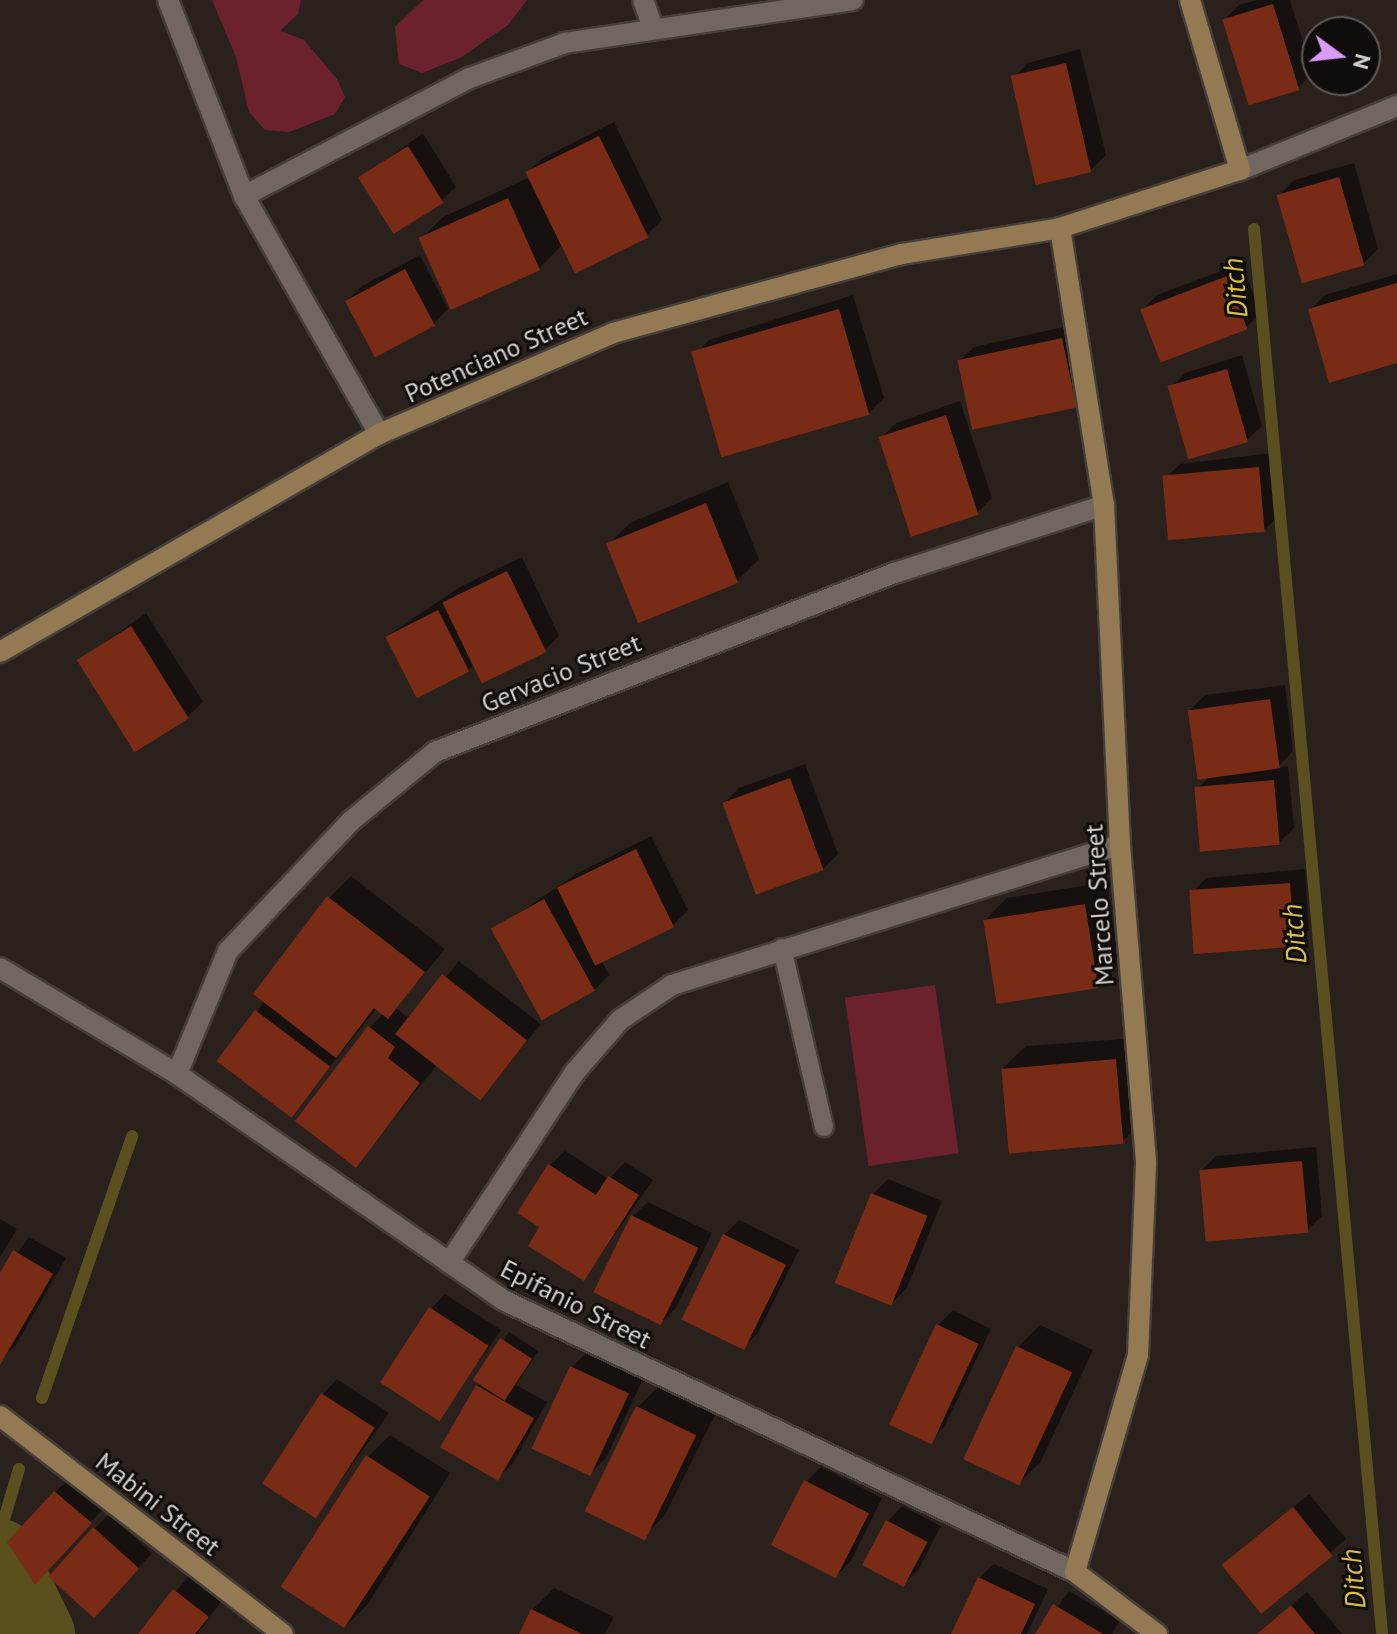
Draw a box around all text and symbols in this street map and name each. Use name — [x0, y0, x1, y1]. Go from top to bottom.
north arrow — [1301, 16, 1381, 96]
text: N — [1347, 51, 1378, 72]
water label: Ditch — [1216, 257, 1254, 319]
street label: Potenciano Street — [400, 301, 592, 409]
street label: Gervacio Street — [477, 627, 645, 719]
street label: Marcelo Street — [1078, 823, 1120, 987]
water label: Ditch — [1275, 903, 1313, 965]
street label: Epifanio Street — [496, 1253, 656, 1355]
street label: Mabini Street — [90, 1446, 226, 1562]
water label: Ditch — [1334, 1548, 1372, 1610]

